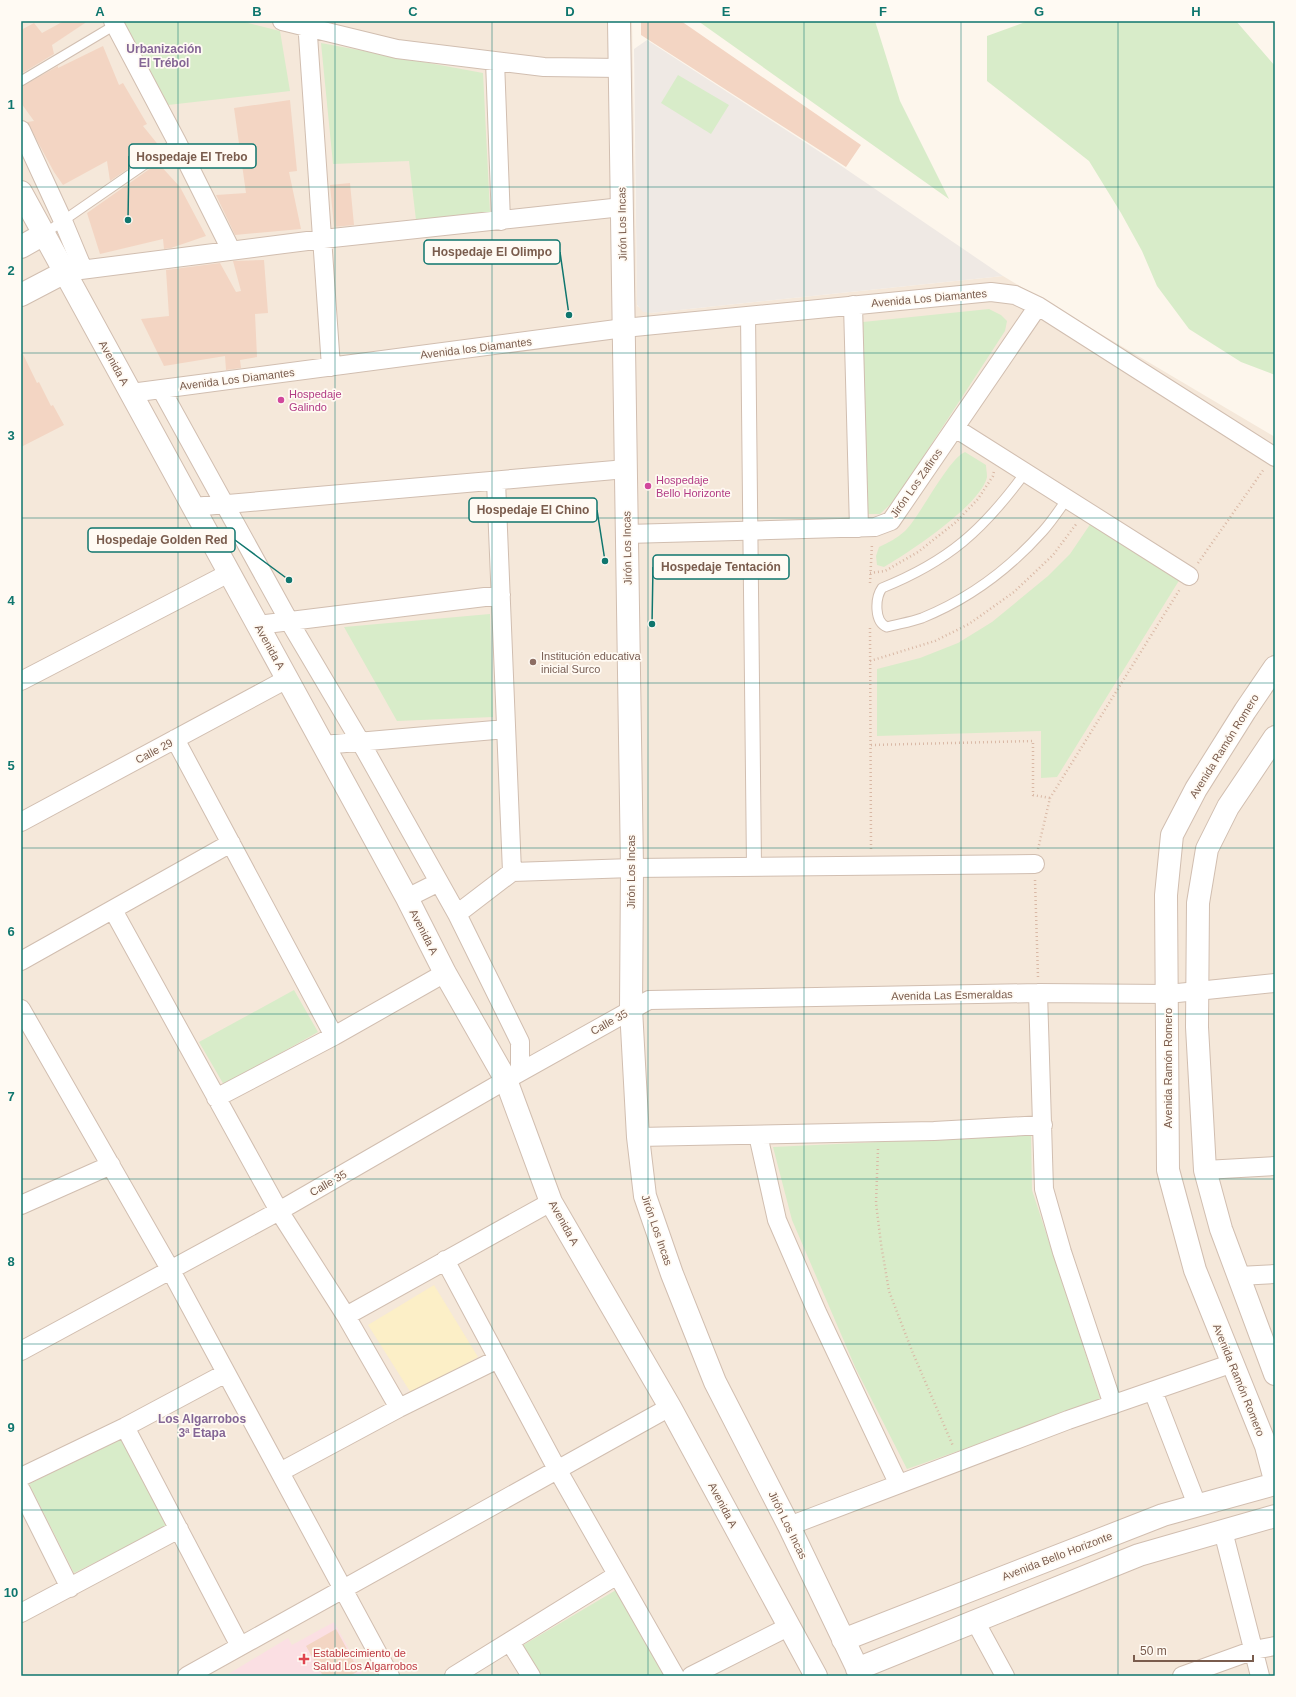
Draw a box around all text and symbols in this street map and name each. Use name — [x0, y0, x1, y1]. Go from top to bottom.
text: A — [95, 4, 105, 19]
text: B — [252, 4, 262, 19]
text: C — [408, 4, 418, 19]
text: D — [565, 4, 575, 19]
text: E — [722, 4, 731, 19]
text: F — [879, 4, 887, 19]
text: G — [1034, 4, 1044, 19]
text: H — [1191, 4, 1201, 19]
district label: Urbanización El Trébol — [126, 42, 202, 70]
text: 1 — [7, 97, 15, 112]
callout: Hospedaje El Trebo — [129, 144, 256, 168]
text: Hospedaje El Trebo — [136, 150, 248, 164]
street label: Jirón Los Incas — [615, 186, 629, 261]
callout: Hospedaje El Olimpo — [424, 240, 560, 264]
text: Hospedaje El Olimpo — [432, 245, 552, 259]
text: 2 — [7, 263, 15, 278]
street label: Avenida Los Diamantes — [871, 287, 988, 309]
street label: Avenida los Diamantes — [420, 335, 533, 361]
street label: Avenida A — [97, 339, 132, 388]
street label: Avenida Los Diamantes — [179, 366, 296, 392]
place label: Hospedaje Galindo — [289, 388, 342, 413]
marker: Hospedaje Galindo — [276, 395, 286, 405]
text: 3 — [7, 428, 15, 443]
street label: Jirón Los Zafiros — [888, 446, 945, 520]
place label: Hospedaje Bello Horizonte — [656, 474, 731, 499]
marker: Hospedaje Bello Horizonte — [643, 481, 653, 491]
callout: Hospedaje El Chino — [469, 498, 597, 522]
text: Hospedaje El Chino — [477, 503, 589, 517]
street label: Jirón Los Incas — [620, 510, 634, 585]
callout: Hospedaje Golden Red — [88, 528, 235, 552]
text: Hospedaje Golden Red — [96, 533, 228, 547]
callout: Hospedaje Tentación — [653, 555, 789, 579]
text: Hospedaje Tentación — [661, 560, 781, 574]
text: 4 — [7, 593, 15, 608]
street label: Avenida A — [253, 623, 288, 672]
place label: Institución educativa inicial Surco — [541, 650, 642, 675]
marker: Institución educativa inicial Surco — [528, 657, 538, 667]
street label: Avenida Ramón Romero — [1187, 692, 1261, 800]
street label: Calle 29 — [133, 736, 175, 766]
text: 5 — [7, 758, 15, 773]
street label: Jirón Los Incas — [625, 835, 637, 909]
street label: Avenida A — [407, 907, 441, 957]
text: 6 — [7, 924, 15, 939]
street label: Avenida Las Esmeraldas — [891, 988, 1013, 1002]
street label: Calle 35 — [588, 1007, 630, 1037]
street label: Avenida Ramón Romero — [1162, 1008, 1174, 1128]
text: 7 — [7, 1089, 15, 1104]
street label: Calle 35 — [308, 1168, 348, 1198]
street label: Jirón Los Incas — [639, 1193, 675, 1267]
street label: Avenida A — [547, 1199, 582, 1248]
text: 8 — [7, 1254, 15, 1269]
street label: Avenida Ramón Romero — [1211, 1322, 1267, 1438]
district label: Los Algarrobos 3ª Etapa — [158, 1412, 246, 1440]
text: 9 — [7, 1420, 15, 1435]
street label: Avenida A — [706, 1480, 740, 1530]
street label: Jirón Los Incas — [766, 1489, 810, 1561]
street label: Avenida Bello Horizonte — [1000, 1529, 1114, 1583]
text: 10 — [4, 1585, 18, 1600]
scale bar — [1134, 1637, 1253, 1663]
text: 50 m — [1140, 1644, 1167, 1658]
place label: Establecimiento de Salud Los Algarrobos — [313, 1647, 418, 1672]
marker: Establecimiento de Salud Los Algarrobos — [298, 1653, 310, 1665]

